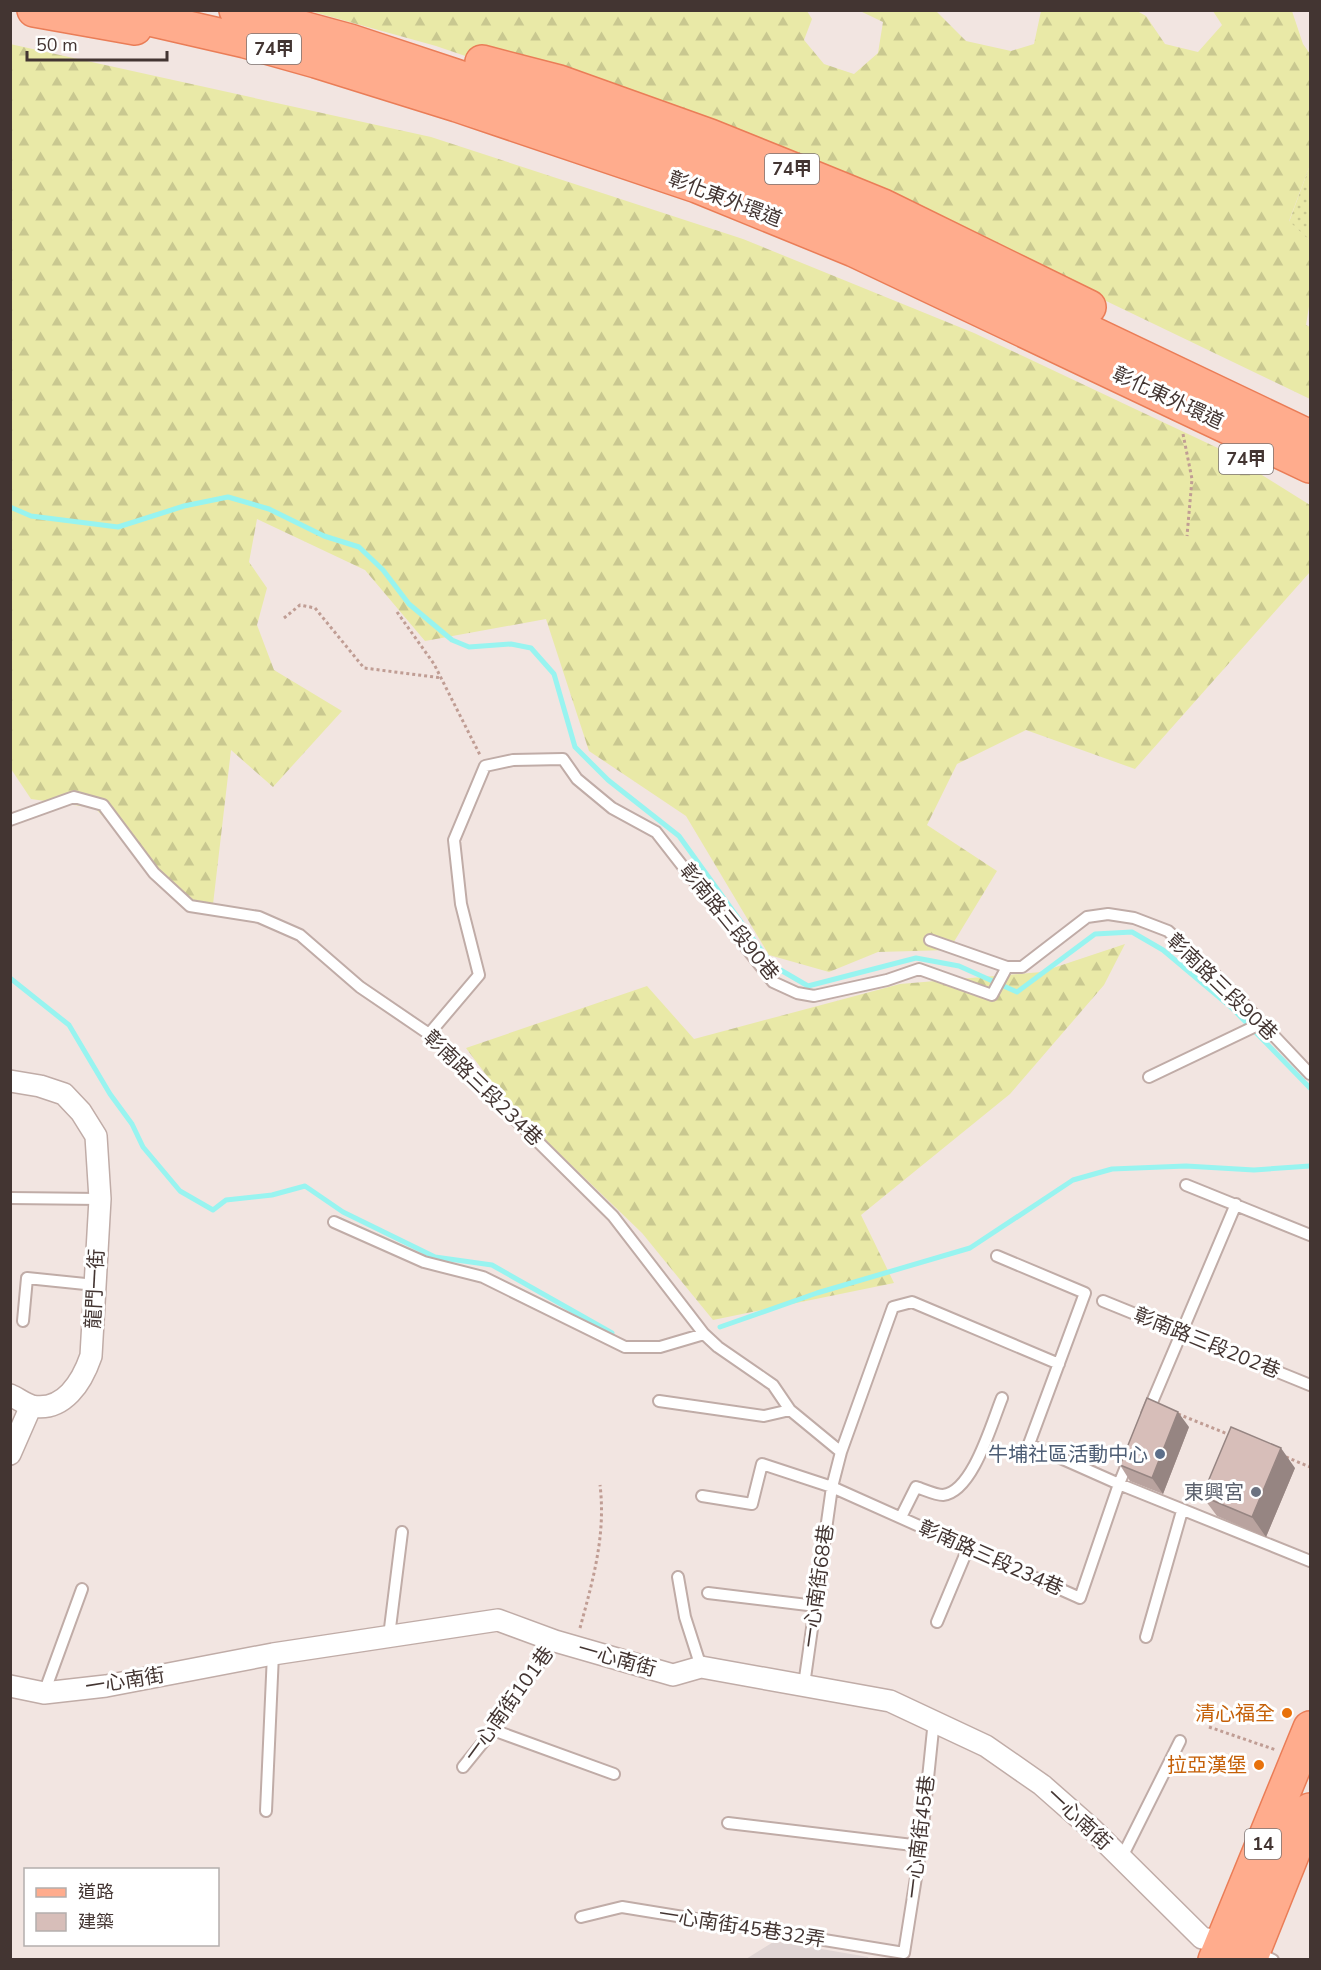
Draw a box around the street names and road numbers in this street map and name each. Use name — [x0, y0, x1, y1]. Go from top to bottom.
road number: 74甲 — [247, 34, 301, 64]
road number: 74甲 — [765, 154, 819, 184]
street label: 彰化東外環道 — [664, 165, 786, 233]
street label: 彰化東外環道 — [1108, 360, 1228, 436]
road number: 74甲 — [1219, 444, 1273, 474]
street label: 彰南路三段90巷 — [673, 858, 785, 986]
street label: 彰南路三段90巷 — [1161, 927, 1283, 1047]
street label: 彰南路三段234巷 — [418, 1024, 548, 1152]
street label: 龍門一街 — [79, 1248, 111, 1330]
street label: 彰南路三段202巷 — [1130, 1301, 1284, 1385]
street label: 彰南路三段234巷 — [914, 1514, 1068, 1602]
street label: 一心南街68巷 — [796, 1523, 840, 1649]
street label: 一心南街 — [575, 1635, 659, 1683]
street label: 一心南街101巷 — [458, 1641, 560, 1767]
street label: 一心南街 — [83, 1661, 167, 1701]
street label: 一心南街45巷 — [899, 1774, 941, 1900]
street label: 一心南街 — [1041, 1782, 1117, 1856]
road number: 14 — [1245, 1829, 1281, 1859]
street label: 一心南街45巷32弄 — [657, 1901, 827, 1953]

